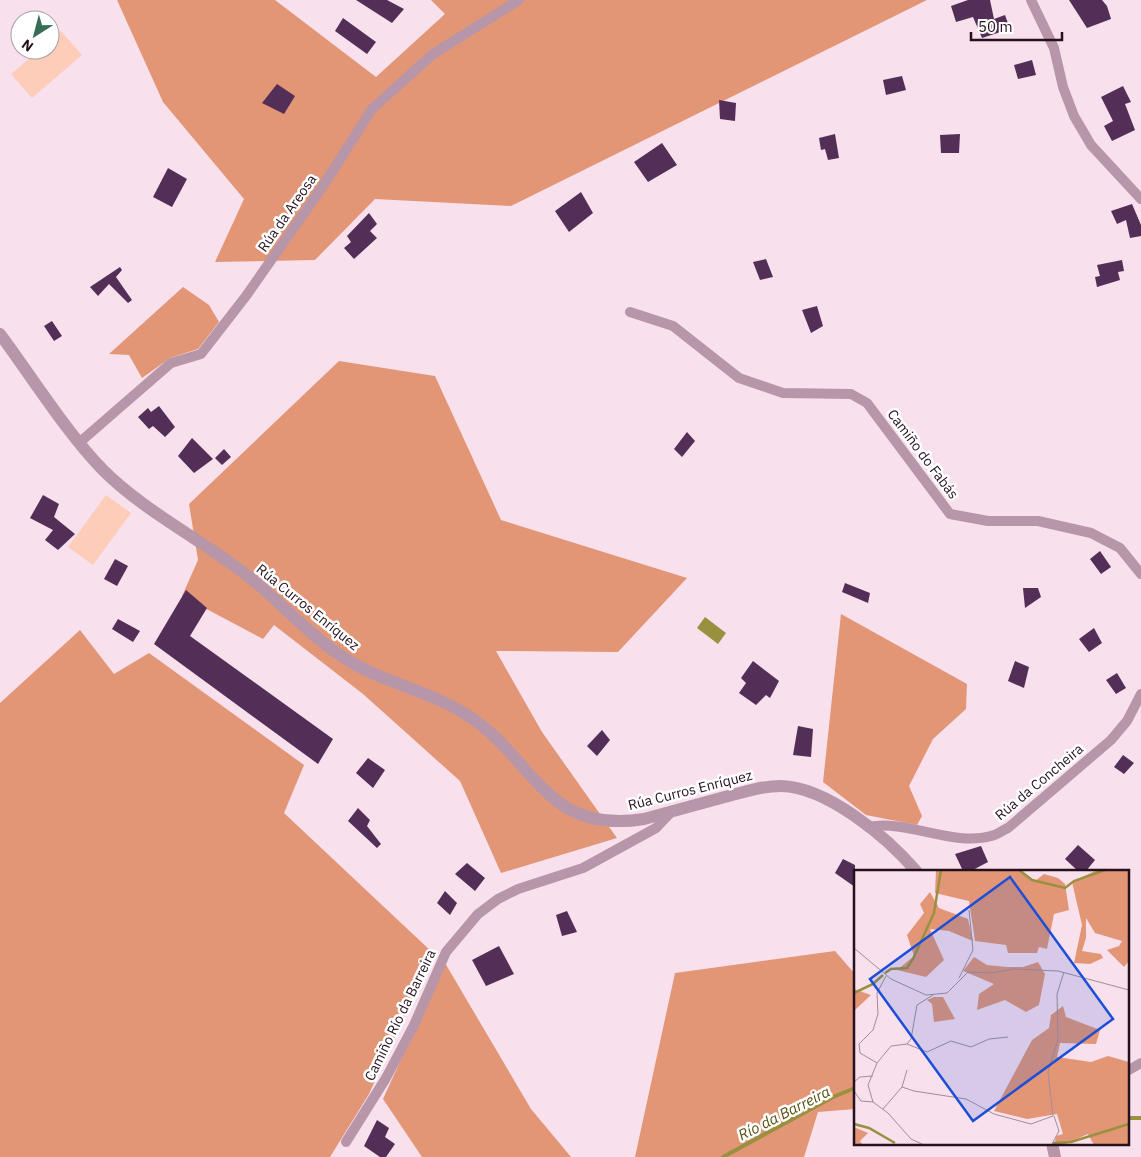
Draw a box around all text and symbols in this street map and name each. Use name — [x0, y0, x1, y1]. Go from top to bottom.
north arrow — [10, 10, 60, 60]
scale bar — [971, 10, 1062, 42]
text: 50 m — [978, 17, 1013, 36]
text: N — [18, 35, 37, 56]
street label: Rúa da Areosa — [254, 170, 321, 255]
street label: Camiño do Fabás — [883, 406, 963, 502]
street label: Rúa Curros Enríquez — [253, 560, 364, 654]
street label: Rúa da Concheira — [991, 739, 1087, 824]
street label: Rúa Curros Enríquez — [626, 766, 754, 814]
inset map — [854, 870, 1128, 1144]
street label: Camiño Río da Barreira — [360, 946, 440, 1084]
water label: Río da Barreira — [735, 1082, 833, 1144]

